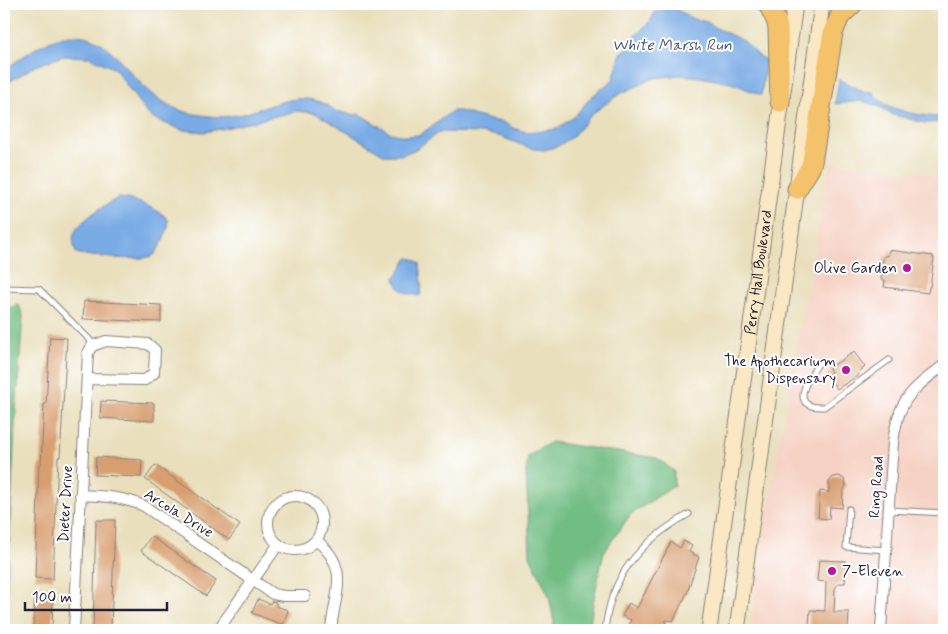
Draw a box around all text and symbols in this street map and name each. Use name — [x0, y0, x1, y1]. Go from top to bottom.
water label: White Marsh Run — [612, 35, 732, 56]
street label: Perry Hall Boulevard — [741, 209, 778, 336]
place label: Olive Garden — [814, 259, 897, 279]
marker: Olive Garden — [901, 262, 913, 274]
place label: The Apothecarium Dispensary — [724, 352, 836, 389]
marker: The Apothecarium Dispensary — [840, 364, 852, 376]
street label: Ring Road — [865, 455, 890, 519]
street label: Dieter Drive — [54, 465, 78, 543]
street label: Arcola Drive — [140, 485, 217, 543]
place label: 7-Eleven — [842, 562, 904, 582]
marker: 7-Eleven — [826, 565, 838, 577]
scale bar — [25, 579, 168, 611]
text: 100 m — [32, 588, 72, 608]

